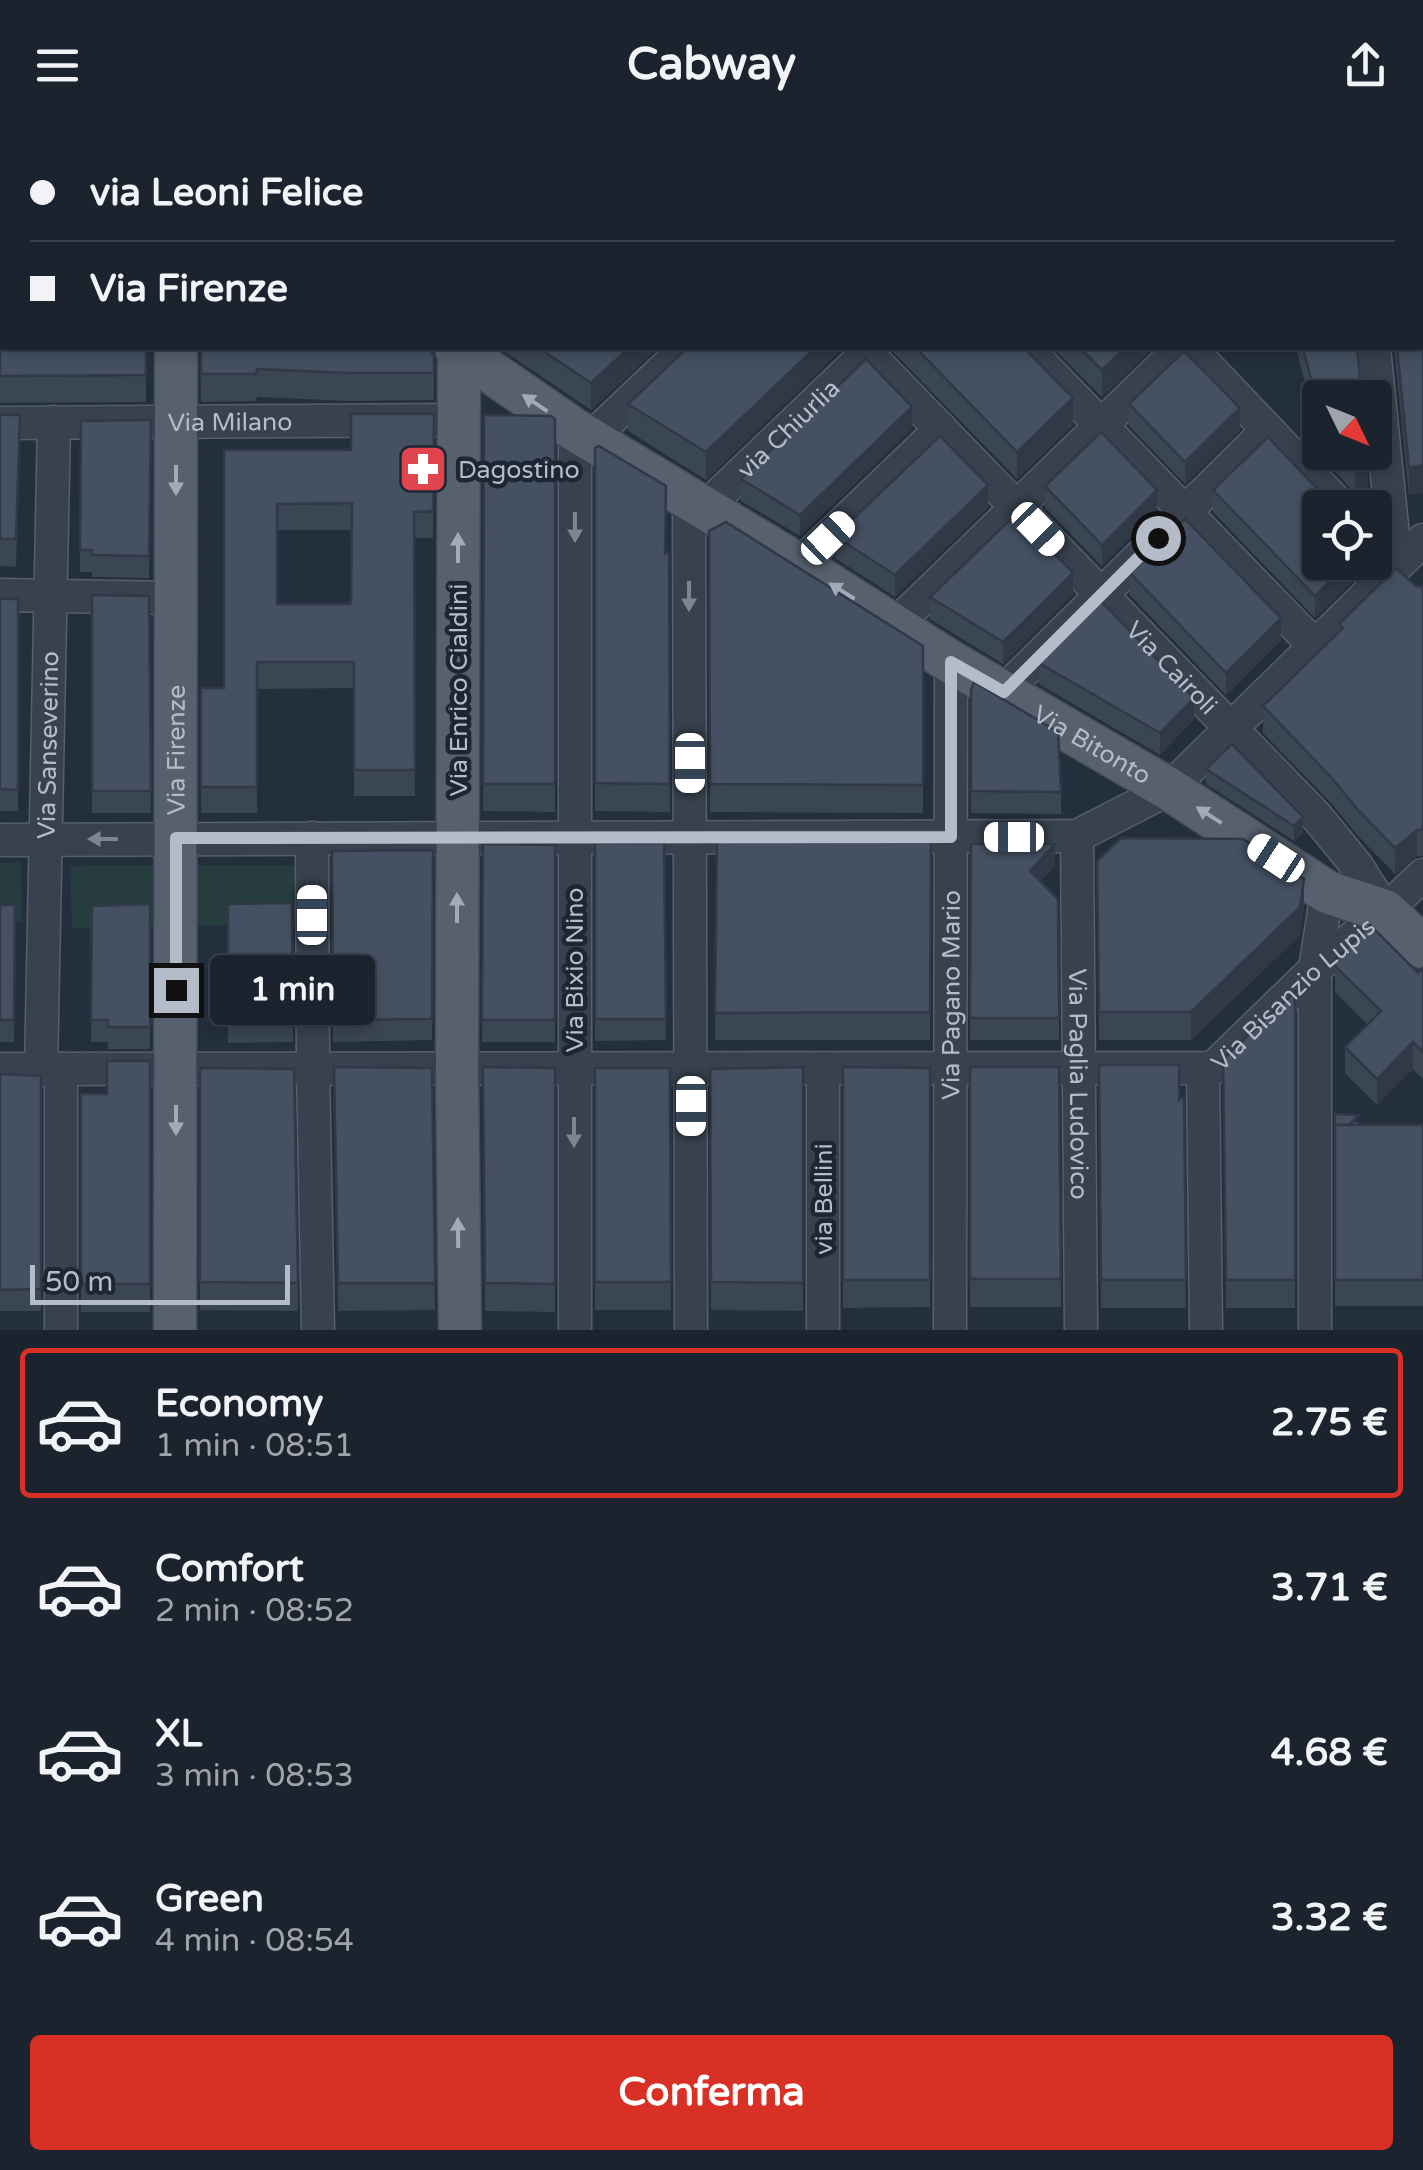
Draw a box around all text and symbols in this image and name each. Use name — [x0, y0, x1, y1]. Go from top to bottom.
icon: menu — [30, 38, 85, 93]
text: Cabway — [627, 38, 796, 92]
icon: share — [1338, 38, 1393, 93]
text: via Leoni Felice — [90, 170, 363, 216]
text: Via Firenze — [90, 266, 288, 312]
street label: via Chiurlia — [731, 373, 846, 485]
north arrow — [1302, 380, 1392, 470]
map controls — [1302, 380, 1392, 580]
one-way arrow — [522, 394, 549, 412]
street label: Via Milano — [168, 407, 292, 438]
pharmacy icon: Dagostino — [397, 443, 449, 495]
place label: Dagostino — [458, 455, 580, 485]
one-way arrow — [168, 464, 184, 496]
button: locate — [1302, 490, 1392, 580]
car — [1006, 497, 1070, 561]
car — [796, 506, 860, 570]
one-way arrow — [567, 512, 583, 544]
route start — [1136, 516, 1181, 561]
one-way arrow — [450, 531, 466, 563]
one-way arrow — [681, 581, 697, 613]
one-way arrow — [828, 583, 856, 600]
street label: Via Enrico Cialdini — [444, 584, 474, 796]
street label: Via Cairoli — [1119, 615, 1223, 721]
street label: Via Sanseverino — [32, 651, 65, 839]
street label: Via Firenze — [162, 685, 192, 815]
street label: Via Bitonto — [1028, 699, 1156, 791]
car — [675, 733, 705, 793]
one-way arrow — [1195, 806, 1223, 824]
car — [984, 822, 1044, 852]
car — [1243, 829, 1309, 887]
one-way arrow — [86, 831, 118, 847]
car — [297, 885, 327, 945]
street label: Via Bixio Nino — [560, 887, 590, 1053]
street label: Via Pagano Mario — [936, 890, 967, 1100]
one-way arrow — [449, 891, 465, 923]
street label: Via Bisanzio Lupis — [1205, 912, 1382, 1078]
callout: 1 min — [211, 955, 376, 1025]
route end — [154, 968, 199, 1013]
street label: Via Paglia Ludovico — [1062, 968, 1094, 1200]
text: 1 min — [250, 971, 335, 1009]
car — [676, 1076, 706, 1136]
one-way arrow — [168, 1104, 184, 1136]
one-way arrow — [566, 1117, 582, 1149]
street label: via Bellini — [809, 1143, 839, 1255]
one-way arrow — [450, 1216, 466, 1248]
scale bar — [30, 1260, 290, 1304]
text: 50 m — [45, 1265, 113, 1299]
icon: car — [35, 1378, 125, 1468]
text: Economy — [155, 1381, 323, 1427]
text: 2.75 € — [1271, 1400, 1388, 1446]
text: 1 min · 08:51 — [155, 1427, 354, 1465]
icon: car — [35, 1543, 125, 1633]
text: Comfort — [155, 1546, 304, 1592]
text: 3.71 € — [1271, 1565, 1388, 1611]
text: 2 min · 08:52 — [155, 1592, 354, 1630]
icon: car — [35, 1708, 125, 1798]
text: XL — [155, 1711, 202, 1757]
text: 4.68 € — [1271, 1730, 1388, 1776]
text: 3 min · 08:53 — [155, 1757, 354, 1795]
icon: car — [35, 1873, 125, 1963]
text: Green — [155, 1876, 264, 1922]
text: 3.32 € — [1271, 1895, 1388, 1941]
text: 4 min · 08:54 — [155, 1922, 354, 1960]
button: Conferma — [30, 2035, 1393, 2150]

